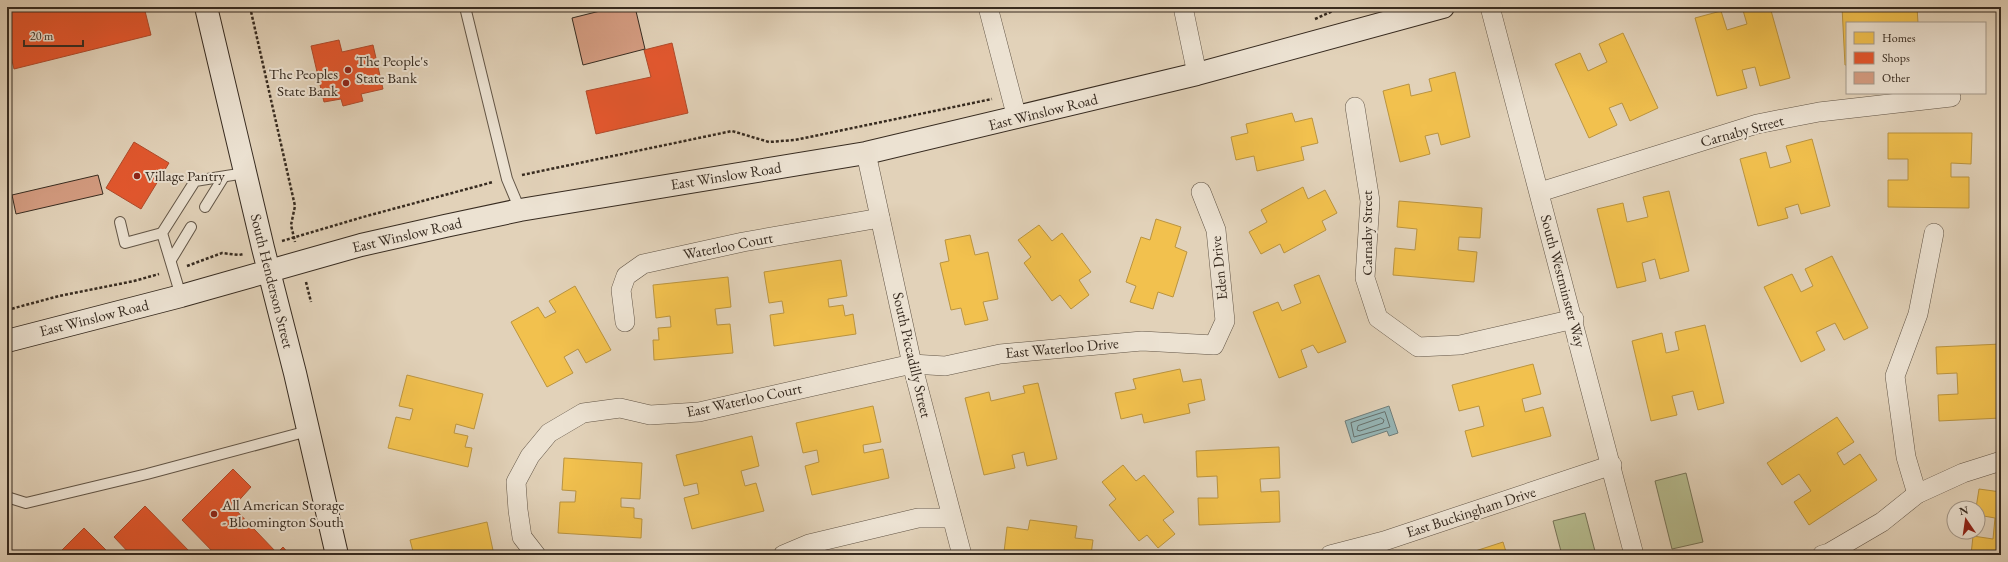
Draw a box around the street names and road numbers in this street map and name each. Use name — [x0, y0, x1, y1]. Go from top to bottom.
street label: East Winslow Road — [986, 89, 1100, 134]
street label: Carnaby Street — [1698, 110, 1786, 151]
street label: East Winslow Road — [669, 157, 783, 194]
street label: Carnaby Street — [1357, 190, 1376, 276]
street label: South Henderson Street — [247, 212, 298, 351]
street label: South Westminster Way — [1537, 212, 1590, 350]
street label: East Winslow Road — [350, 213, 464, 256]
street label: Waterloo Court — [681, 227, 775, 264]
street label: Eden Drive — [1206, 235, 1231, 301]
street label: South Piccadilly Street — [889, 290, 936, 420]
street label: East Winslow Road — [37, 295, 151, 340]
street label: East Waterloo Drive — [1004, 333, 1120, 362]
street label: East Waterloo Court — [684, 378, 804, 421]
street label: East Buckingham Drive — [1404, 482, 1538, 541]

